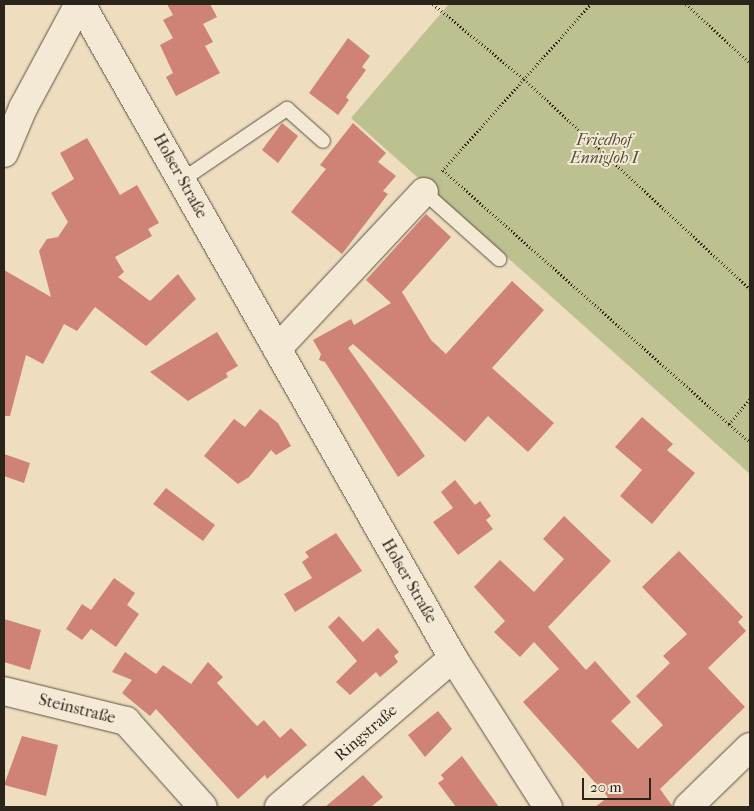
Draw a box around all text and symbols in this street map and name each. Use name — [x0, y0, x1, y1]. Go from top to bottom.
street label: Holser Straße — [149, 130, 211, 222]
park label: Friedhof Ennigloh I — [570, 130, 638, 168]
street label: Holser Straße — [377, 536, 441, 626]
street label: Steinstraße — [37, 690, 117, 728]
street label: Ringstraße — [331, 701, 401, 765]
scale bar — [584, 768, 653, 800]
text: 20 m — [590, 778, 622, 796]

